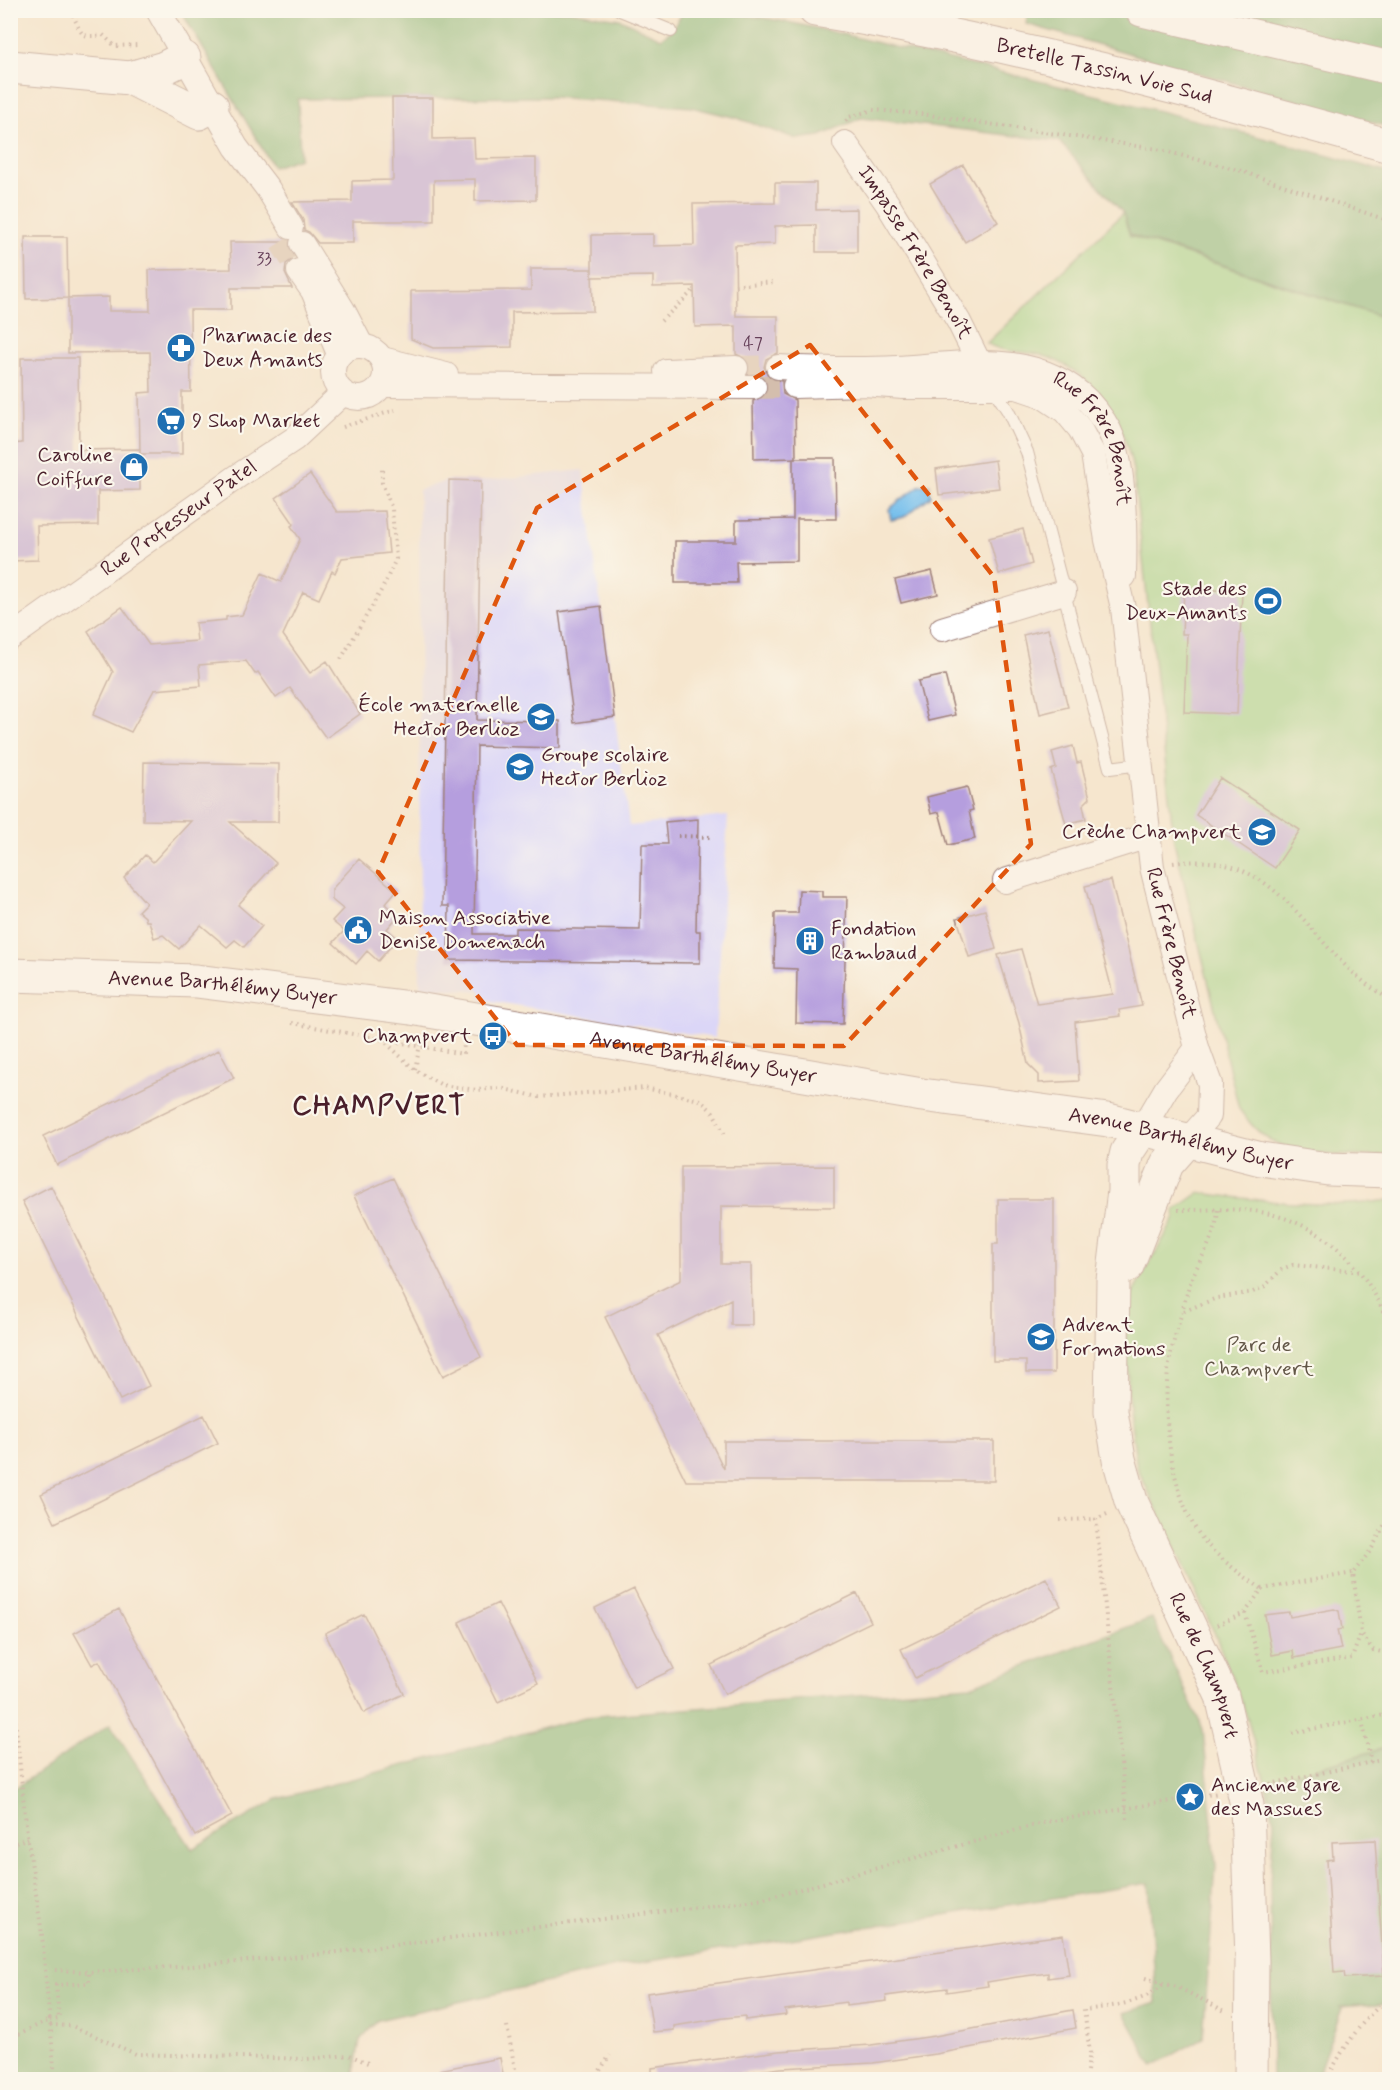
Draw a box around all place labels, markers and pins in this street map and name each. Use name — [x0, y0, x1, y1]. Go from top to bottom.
place label: Pharmacie des Deux Amants — [202, 322, 332, 374]
pharmacy icon: Pharmacie des Deux Amants — [165, 332, 197, 364]
supermarket icon: 9 Shop Market — [155, 405, 187, 437]
place label: 9 Shop Market — [192, 407, 320, 435]
place label: Caroline Coiffure — [36, 441, 113, 493]
shop icon: Caroline Coiffure — [118, 451, 150, 483]
place label: Stade des Deux-Amants — [1125, 575, 1247, 627]
sports icon: Stade des Deux-Amants — [1252, 585, 1284, 617]
place label: École maternelle Hector Berlioz — [358, 691, 520, 743]
school or university icon: École maternelle Hector Berlioz — [525, 701, 557, 733]
place label: Groupe scolaire Hector Berlioz — [541, 741, 669, 793]
school or university icon: Groupe scolaire Hector Berlioz — [504, 751, 536, 783]
school or university icon: Crèche Champvert — [1246, 816, 1278, 848]
place label: Crèche Champvert — [1062, 818, 1242, 846]
place label: Maison Associative Denise Domenach — [379, 904, 551, 956]
public building icon: Maison Associative Denise Domenach — [342, 914, 374, 946]
place label: Fondation Rambaud — [831, 915, 917, 967]
building icon: Fondation Rambaud — [794, 925, 826, 957]
bus stop icon: Champvert — [477, 1020, 509, 1052]
place label: Champvert — [362, 1022, 473, 1050]
place label: Advent Formations — [1062, 1311, 1166, 1363]
school or university icon: Advent Formations — [1025, 1321, 1057, 1353]
place label: Ancienne gare des Massues — [1211, 1771, 1341, 1823]
place icon: Ancienne gare des Massues — [1174, 1781, 1206, 1813]

